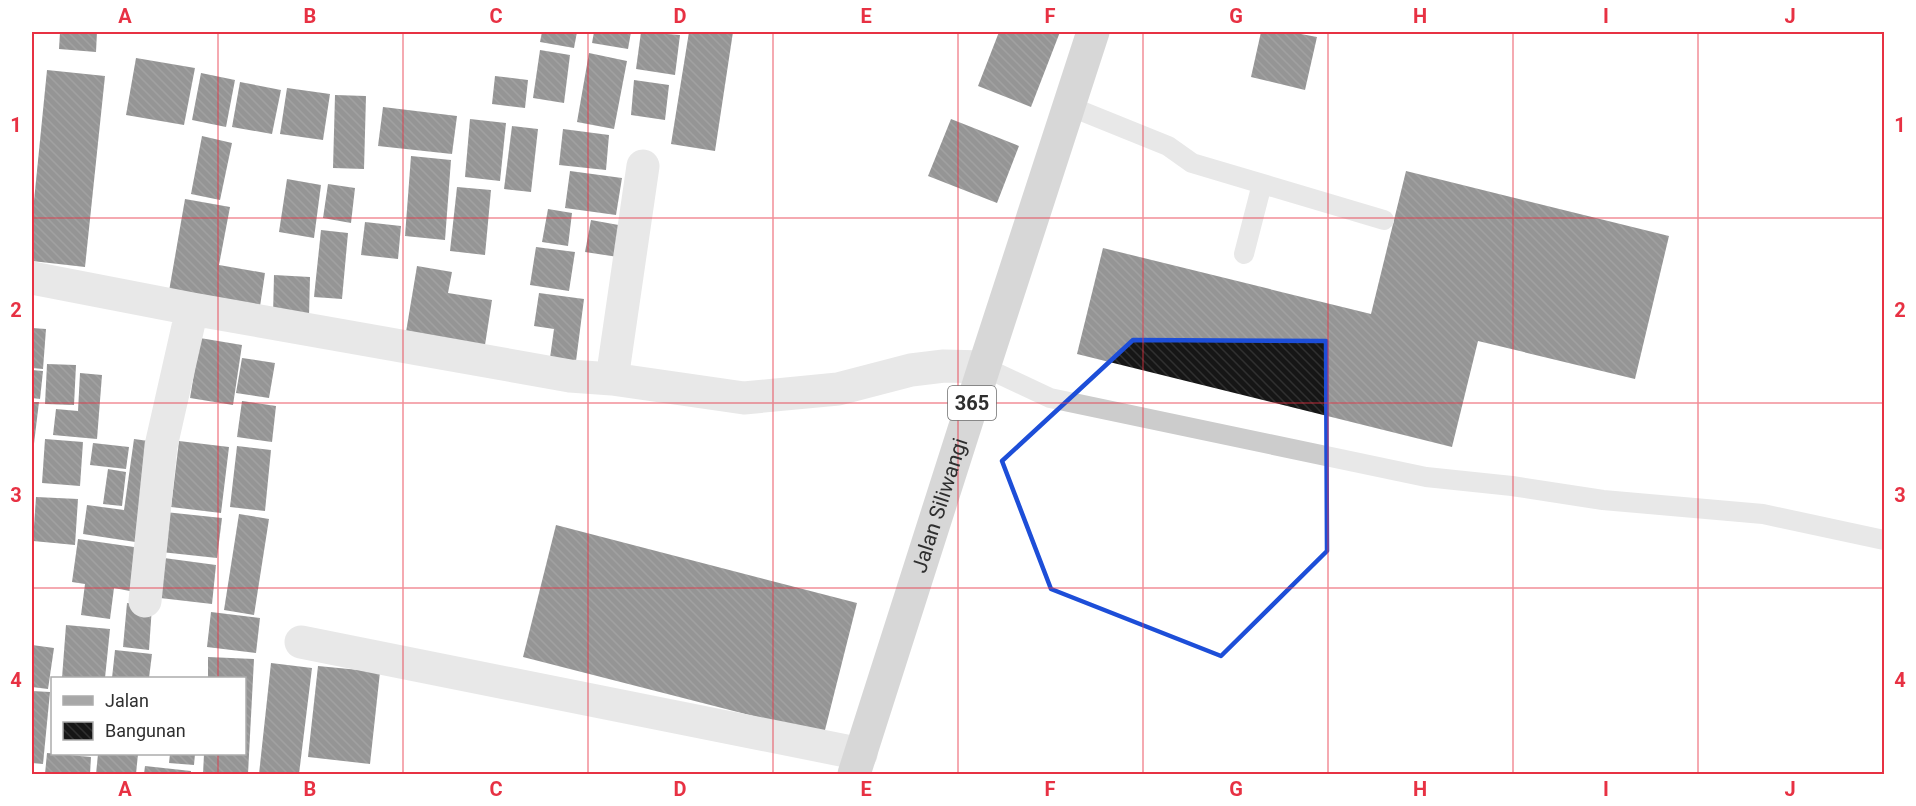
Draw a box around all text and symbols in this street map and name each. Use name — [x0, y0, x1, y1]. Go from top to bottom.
text: A — [118, 4, 132, 28]
text: B — [304, 4, 316, 28]
text: C — [489, 4, 503, 28]
text: D — [674, 4, 687, 28]
text: E — [860, 4, 872, 28]
text: F — [1045, 4, 1056, 28]
text: G — [1229, 4, 1243, 28]
text: H — [1413, 4, 1427, 28]
text: I — [1603, 4, 1609, 28]
text: J — [1784, 4, 1796, 28]
text: 1 — [10, 113, 22, 137]
text: 1 — [1894, 113, 1906, 137]
text: 2 — [10, 298, 22, 322]
text: 2 — [1894, 298, 1906, 322]
road number: 365 — [948, 386, 996, 420]
street label: Jalan Siliwangi — [907, 435, 973, 576]
text: 3 — [10, 483, 22, 507]
text: 3 — [1894, 483, 1906, 507]
text: 4 — [10, 668, 22, 692]
text: 4 — [1894, 668, 1906, 692]
legend — [51, 677, 246, 755]
text: Jalan — [105, 690, 149, 711]
text: Bangunan — [105, 720, 186, 741]
text: A — [118, 777, 132, 801]
text: B — [304, 777, 316, 801]
text: C — [489, 777, 503, 801]
text: D — [674, 777, 687, 801]
text: E — [860, 777, 872, 801]
text: F — [1045, 777, 1056, 801]
text: G — [1229, 777, 1243, 801]
text: H — [1413, 777, 1427, 801]
text: I — [1603, 777, 1609, 801]
text: J — [1784, 777, 1796, 801]

